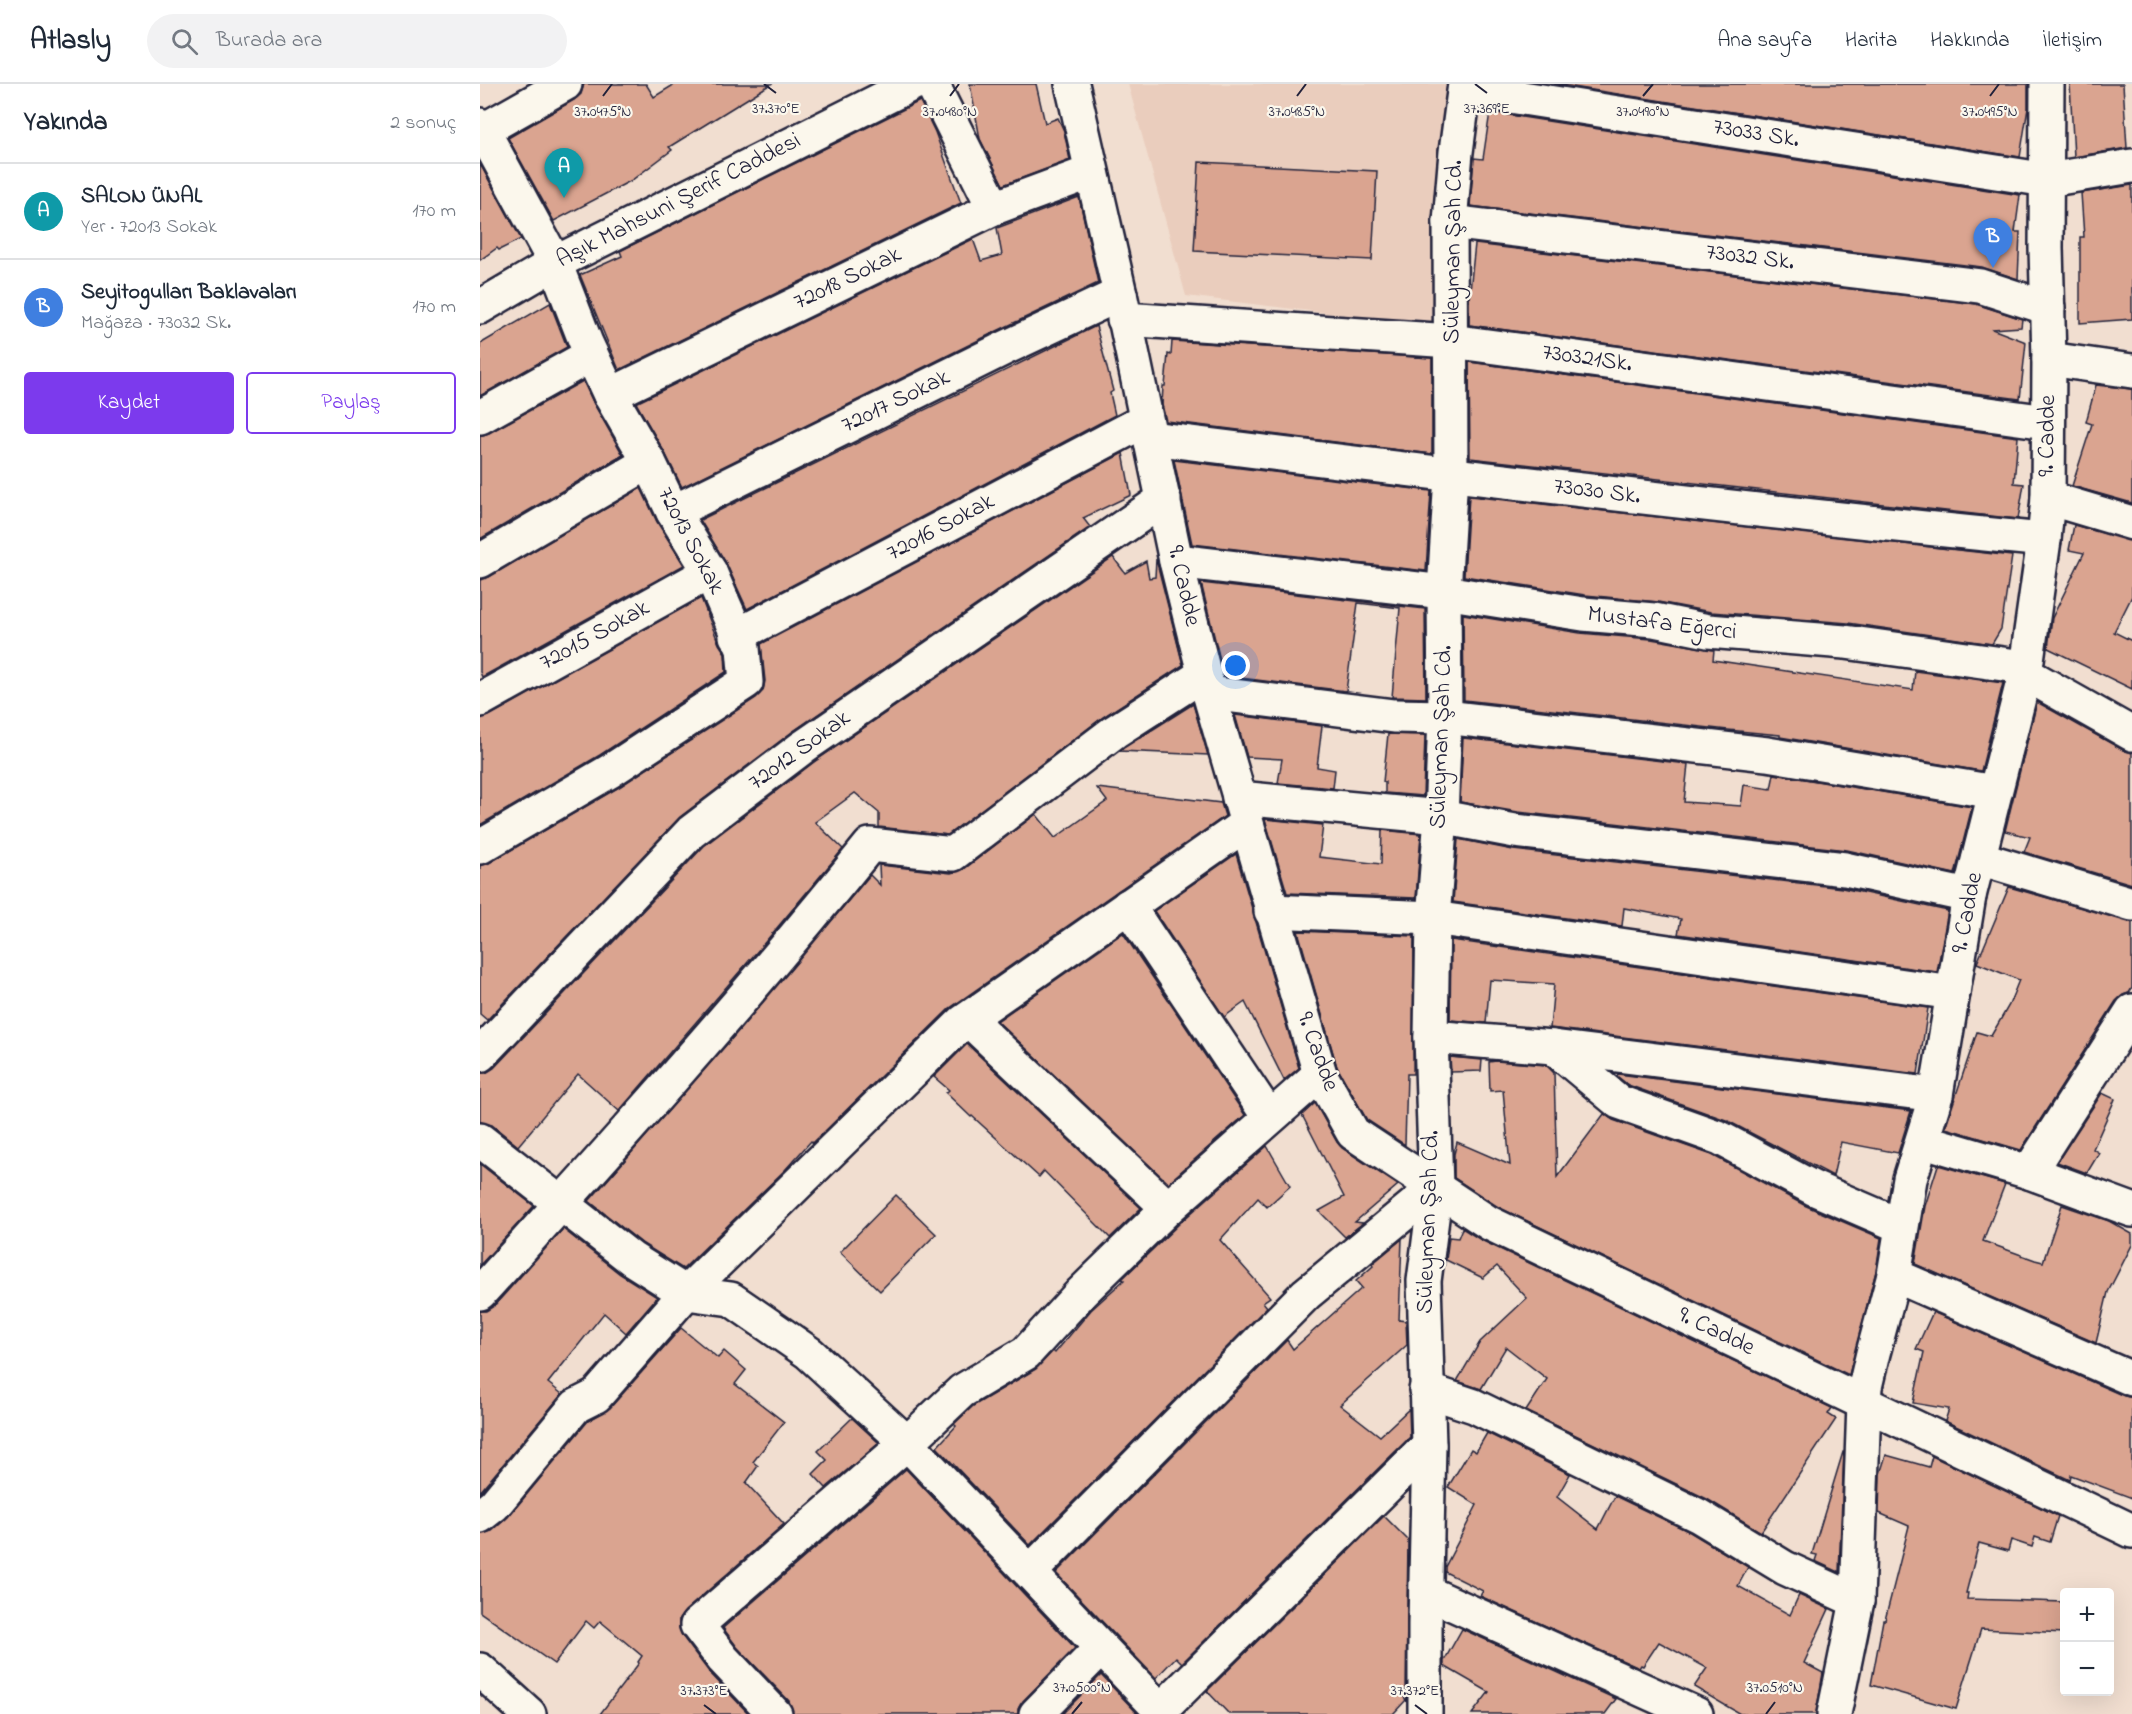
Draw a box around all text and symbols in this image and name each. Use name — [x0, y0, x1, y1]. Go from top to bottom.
search box — [147, 14, 567, 68]
text: Atlasly — [30, 21, 111, 62]
icon: search — [168, 25, 201, 58]
text: Burada ara — [216, 25, 322, 57]
text: Ana sayfa — [1717, 26, 1812, 56]
text: Harita — [1845, 26, 1897, 56]
text: Hakkında — [1930, 26, 2010, 56]
text: İletişim — [2043, 26, 2102, 56]
text: 37.370°E — [752, 98, 800, 120]
text: 37.369°E — [1464, 98, 1510, 120]
text: 37.0475°N — [574, 101, 632, 123]
text: 37.0480°N — [923, 101, 977, 123]
text: 37.0485°N — [1269, 101, 1325, 123]
text: 37.0490°N — [1616, 101, 1670, 123]
text: 37.0495°N — [1962, 101, 2018, 123]
text: Yakında — [24, 104, 108, 142]
text: 2 sonuç — [390, 109, 456, 138]
street label: 73033 Sk. — [1710, 110, 1802, 158]
street label: Aşık Mahsuni Şerif Caddesi — [552, 127, 806, 275]
pin: A — [544, 148, 584, 198]
street label: Süleyman Şah Cd. — [1435, 160, 1474, 344]
text: SALON ÜNAL — [81, 181, 202, 213]
text: A — [37, 197, 50, 226]
text: 170 m — [412, 197, 456, 226]
text: Yer · 72013 Sokak — [81, 213, 217, 242]
pin: B — [1974, 218, 2012, 268]
street label: 73032 Sk. — [1704, 235, 1796, 281]
street label: 72018 Sokak — [788, 238, 908, 320]
text: Seyitogulları Baklavaları — [81, 277, 297, 309]
text: B — [37, 293, 50, 322]
text: 170 m — [412, 293, 456, 322]
text: Mağaza · 73032 Sk. — [81, 309, 231, 338]
street label: 730321Sk. — [1540, 335, 1634, 383]
street label: 72017 Sokak — [836, 360, 957, 443]
button: Kaydet — [24, 372, 234, 434]
button: Paylaş — [246, 372, 456, 434]
street label: 9. Cadde — [2030, 394, 2066, 477]
street label: 73030 Sk. — [1552, 469, 1643, 515]
street label: 72013 Sokak — [647, 481, 733, 601]
street label: 72016 Sokak — [881, 485, 1002, 571]
street label: 9. Cadde — [1157, 542, 1209, 630]
street label: 72015 Sokak — [534, 591, 657, 681]
street label: Mustafa Eğerci — [1585, 597, 1739, 651]
street label: Süleyman Şah Cd. — [1421, 644, 1464, 830]
your location — [1221, 651, 1250, 680]
street label: 72012 Sokak — [742, 702, 859, 800]
street label: 9. Cadde — [1943, 869, 1993, 957]
street label: 9. Cadde — [1287, 1007, 1348, 1097]
street label: Süleyman Şah Cd. — [1408, 1129, 1451, 1315]
street label: 9. Cadde — [1671, 1298, 1761, 1366]
map controls — [2060, 1588, 2114, 1696]
button: + — [2060, 1588, 2114, 1642]
button: − — [2060, 1642, 2114, 1696]
text: 37.0500°N — [1053, 1677, 1111, 1699]
text: 37.0510°N — [1747, 1677, 1803, 1699]
text: 37.373°E — [680, 1680, 728, 1702]
text: 37.372°E — [1391, 1680, 1439, 1702]

